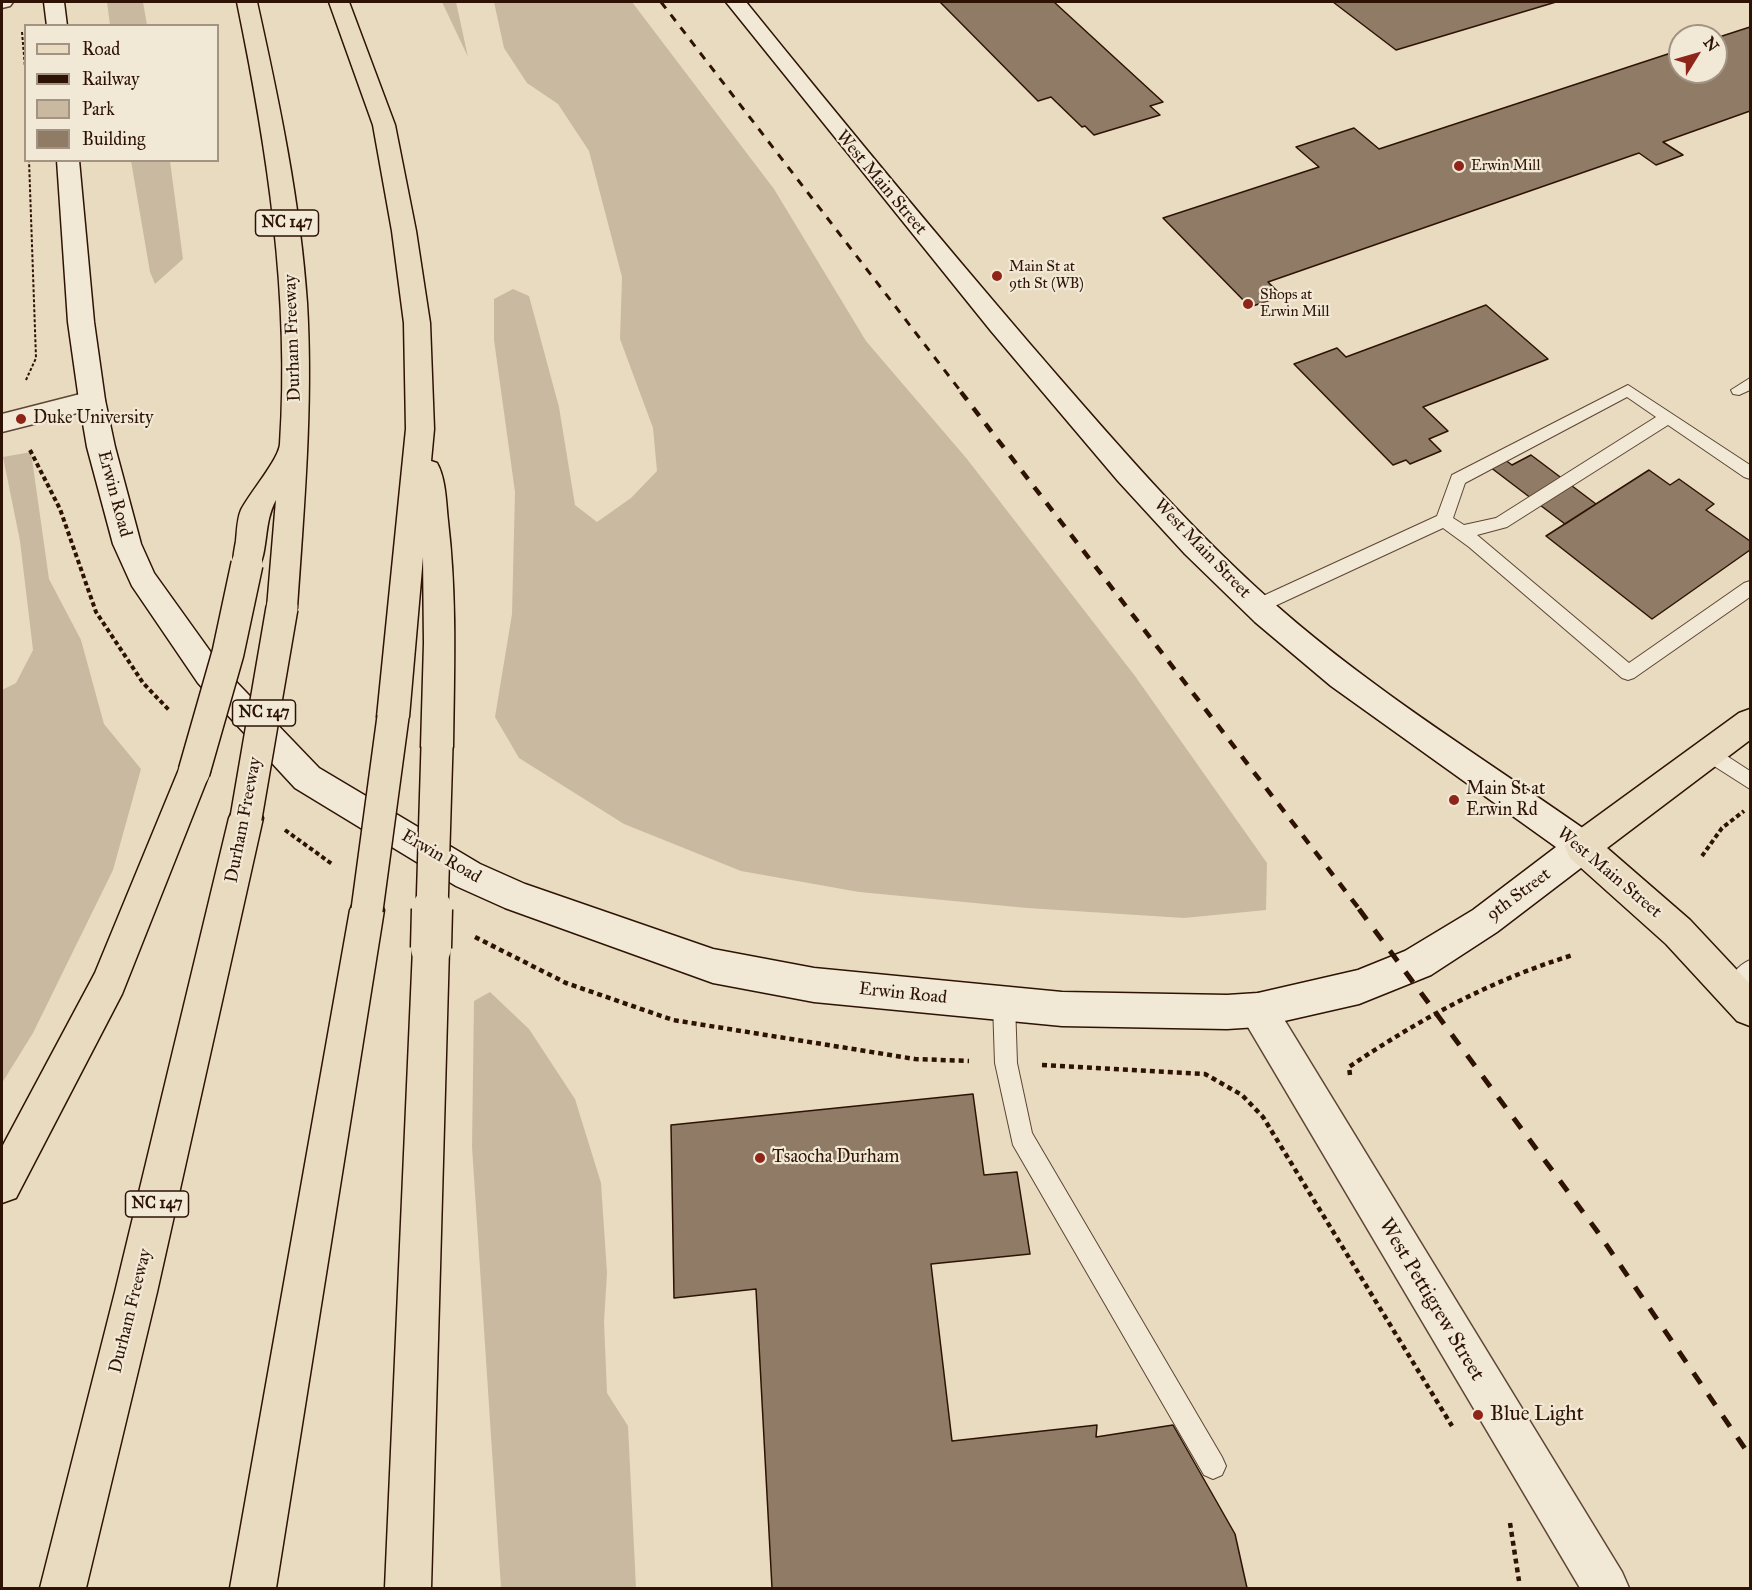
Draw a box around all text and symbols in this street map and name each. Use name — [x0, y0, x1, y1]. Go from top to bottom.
legend — [24, 24, 219, 162]
north arrow — [1668, 24, 1728, 84]
text: N — [1700, 33, 1723, 55]
text: Road — [82, 38, 120, 60]
text: Railway — [82, 68, 139, 90]
text: Park — [82, 98, 115, 120]
street label: West Main Street — [831, 126, 931, 240]
text: Building — [82, 128, 145, 150]
place label: Erwin Mill — [1471, 157, 1540, 175]
marker: Erwin Mill — [1452, 159, 1466, 173]
road number: NC 147 — [256, 210, 318, 236]
place label: Main St at 9th St (WB) — [1009, 258, 1084, 293]
marker: Main St at 9th St (WB) — [990, 269, 1004, 283]
street label: Durham Freeway — [280, 274, 306, 402]
place label: Shops at Erwin Mill — [1260, 286, 1329, 321]
marker: Shops at Erwin Mill — [1241, 297, 1255, 311]
place label: Duke University — [33, 408, 154, 430]
marker: Duke University — [14, 412, 28, 426]
street label: Erwin Road — [92, 448, 136, 540]
street label: West Main Street — [1149, 495, 1255, 603]
road number: NC 147 — [232, 700, 296, 726]
street label: Durham Freeway — [221, 755, 267, 885]
place label: Main St at Erwin Rd — [1466, 779, 1545, 822]
marker: Main St at Erwin Rd — [1447, 793, 1461, 807]
street label: West Main Street — [1552, 823, 1666, 923]
street label: Erwin Road — [397, 826, 485, 888]
street label: 9th Street — [1483, 864, 1555, 926]
street label: Erwin Road — [858, 979, 948, 1009]
place label: Tsaocha Durham — [772, 1147, 899, 1169]
marker: Tsaocha Durham — [753, 1151, 767, 1165]
road number: NC 147 — [126, 1191, 188, 1217]
street label: West Pettigrew Street — [1373, 1214, 1489, 1386]
street label: Durham Freeway — [105, 1247, 157, 1375]
place label: Blue Light — [1490, 1402, 1584, 1428]
marker: Blue Light — [1471, 1408, 1485, 1422]

